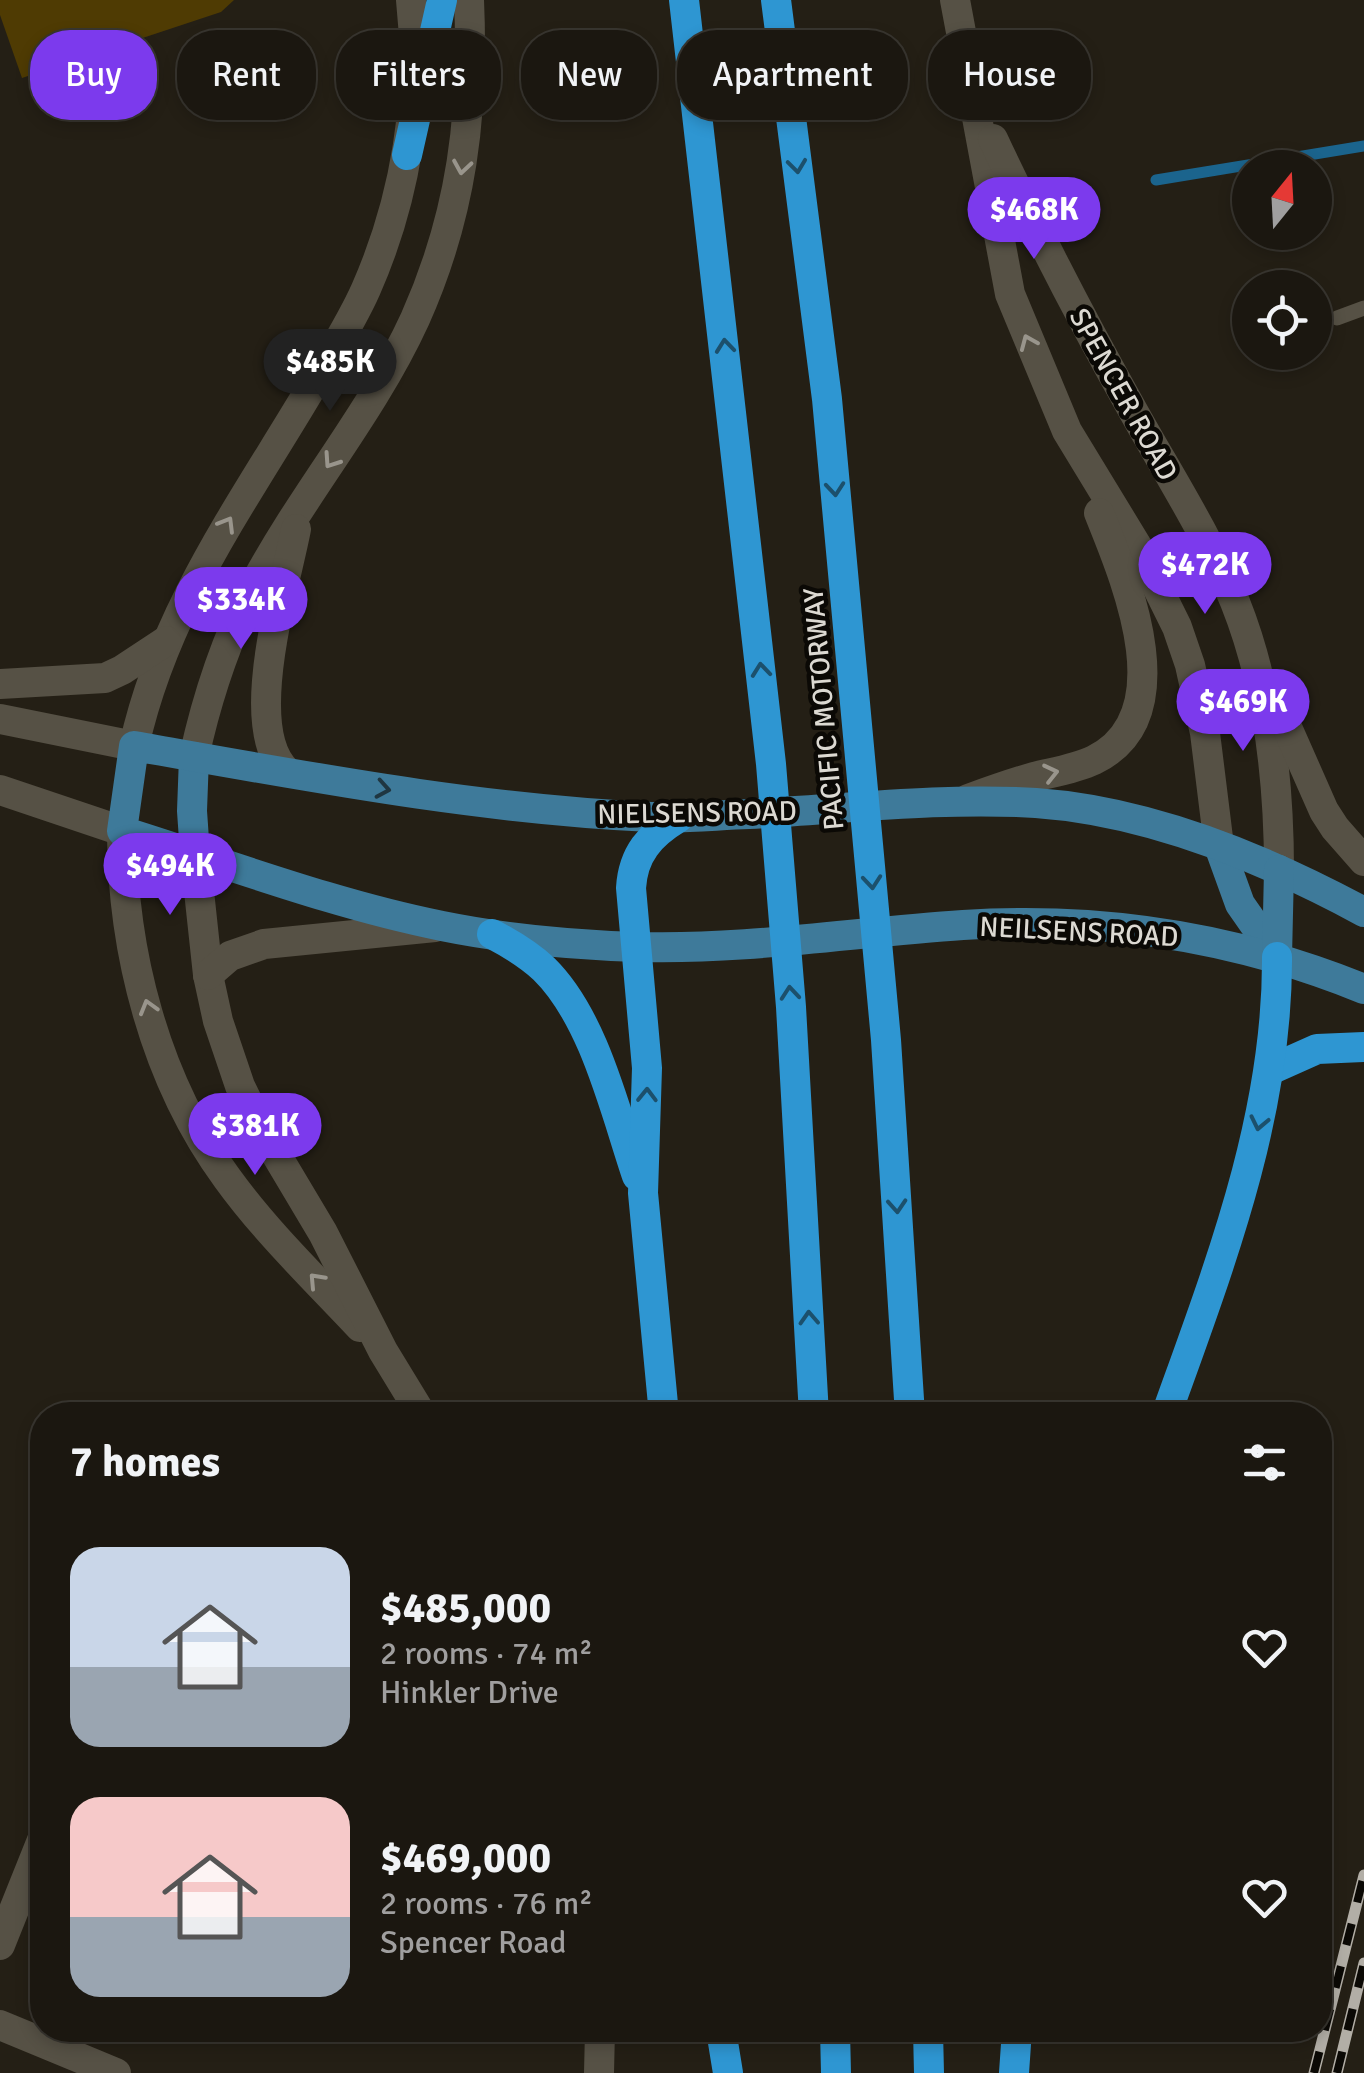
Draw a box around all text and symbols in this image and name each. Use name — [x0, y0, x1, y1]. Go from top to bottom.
chip: Buy — [30, 30, 157, 120]
chip: Rent — [177, 30, 316, 120]
chip: Filters — [336, 30, 501, 120]
chip: New — [521, 30, 657, 120]
chip: Apartment — [677, 30, 908, 120]
chip: House — [928, 30, 1091, 120]
north arrow — [1232, 150, 1332, 250]
map controls — [1232, 150, 1332, 370]
one-way arrow — [786, 158, 807, 174]
one-way arrow — [452, 159, 473, 175]
pin: $468K — [964, 177, 1104, 262]
text: $468K — [990, 190, 1078, 229]
button: locate — [1232, 270, 1332, 370]
street label: SPENCER ROAD — [1062, 302, 1184, 487]
pin: $485K — [260, 329, 400, 414]
one-way arrow — [1020, 334, 1040, 352]
one-way arrow — [715, 338, 736, 354]
text: $485K — [286, 342, 374, 381]
one-way arrow — [324, 450, 343, 468]
one-way arrow — [824, 481, 846, 497]
one-way arrow — [215, 516, 234, 534]
pin: $472K — [1135, 532, 1275, 617]
text: $472K — [1161, 545, 1249, 584]
pin: $334K — [171, 567, 311, 652]
text: $334K — [197, 580, 285, 619]
street label: PACIFIC MOTORWAY — [796, 586, 852, 831]
one-way arrow — [751, 661, 772, 677]
pin: $469K — [1173, 669, 1313, 754]
text: $469K — [1199, 682, 1287, 721]
one-way arrow — [1042, 764, 1059, 785]
one-way arrow — [374, 778, 391, 799]
street label: NIELSENS ROAD — [597, 794, 797, 832]
pin: $494K — [100, 833, 240, 918]
text: $494K — [126, 846, 214, 885]
one-way arrow — [860, 875, 882, 891]
street label: NEILSENS ROAD — [979, 910, 1179, 954]
one-way arrow — [780, 985, 802, 1001]
one-way arrow — [138, 999, 159, 1016]
one-way arrow — [636, 1087, 658, 1102]
pin: $381K — [185, 1093, 325, 1178]
text: $381K — [211, 1106, 299, 1145]
one-way arrow — [1249, 1114, 1270, 1131]
one-way arrow — [886, 1199, 907, 1215]
one-way arrow — [310, 1273, 328, 1292]
one-way arrow — [799, 1309, 820, 1325]
icon: filters — [1237, 1435, 1292, 1490]
text: 7 homes — [70, 1437, 220, 1488]
text: $485,000 — [380, 1583, 551, 1634]
icon: home — [150, 1587, 270, 1707]
icon: heart — [1237, 1620, 1292, 1675]
text: 2 rooms · 74 m² — [380, 1634, 593, 1673]
text: Hinkler Drive — [380, 1673, 559, 1712]
text: $469,000 — [380, 1833, 551, 1884]
icon: home — [150, 1837, 270, 1957]
icon: heart — [1237, 1870, 1292, 1925]
text: 2 rooms · 76 m² — [380, 1884, 593, 1923]
text: Spencer Road — [380, 1923, 566, 1962]

